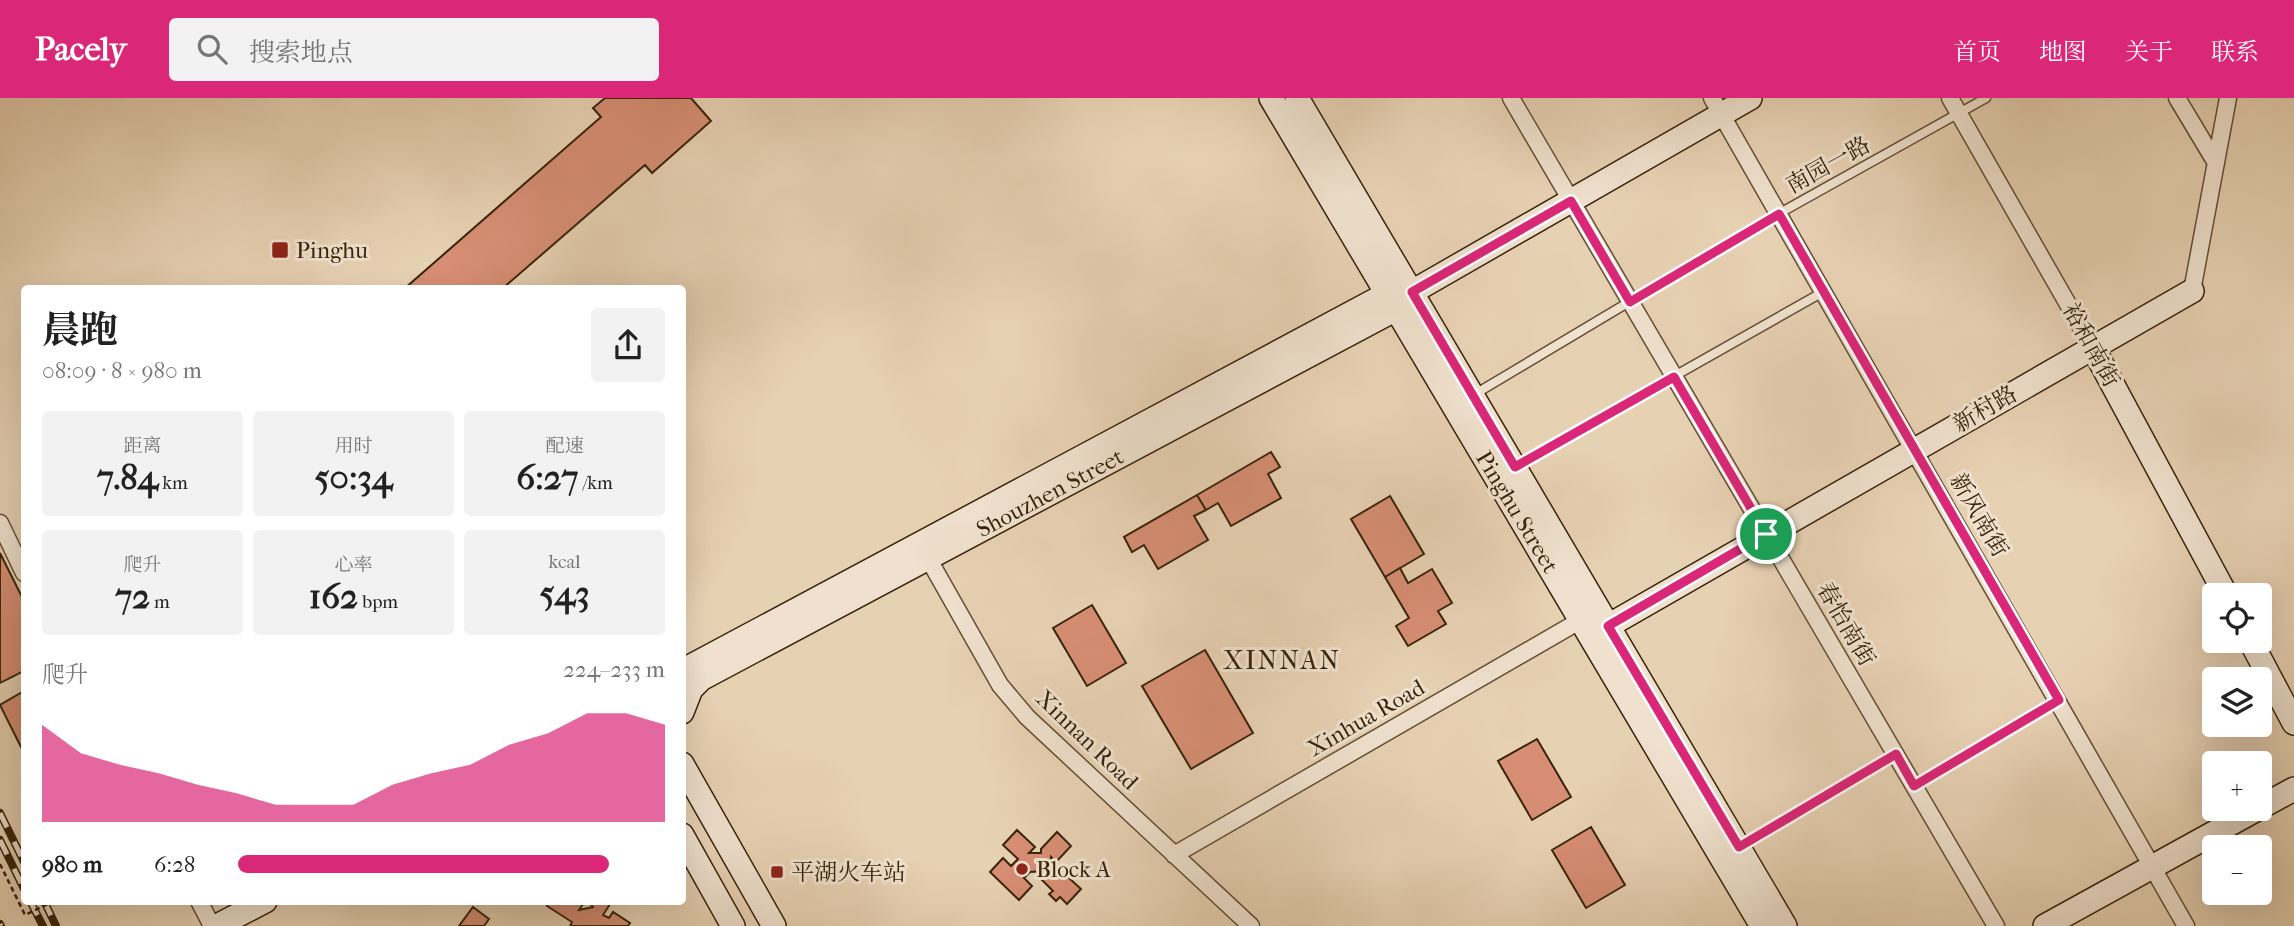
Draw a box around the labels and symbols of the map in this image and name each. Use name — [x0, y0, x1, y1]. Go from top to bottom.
street label: 南园一路 — [1781, 131, 1875, 199]
place label: Pinghu — [296, 237, 368, 264]
marker: Pinghu — [270, 240, 290, 260]
street label: 裕和南街 — [2057, 298, 2125, 392]
street label: 新村路 — [1948, 380, 2022, 438]
street label: Shouzhen Street — [972, 443, 1128, 543]
street label: Pinghu Street — [1470, 446, 1564, 578]
street label: 新风南街 — [1944, 468, 2014, 562]
pin — [1736, 504, 1796, 564]
street label: 春怡南街 — [1811, 577, 1881, 671]
district label: XINNAN — [1223, 645, 1341, 676]
street label: Xinhua Road — [1303, 673, 1430, 762]
street label: Xinnan Road — [1030, 685, 1144, 796]
place label: Block A — [1036, 856, 1112, 883]
place label: 平湖火车站 — [791, 859, 906, 886]
marker: Block A — [1014, 861, 1030, 877]
marker: 平湖火车站 — [769, 864, 785, 880]

